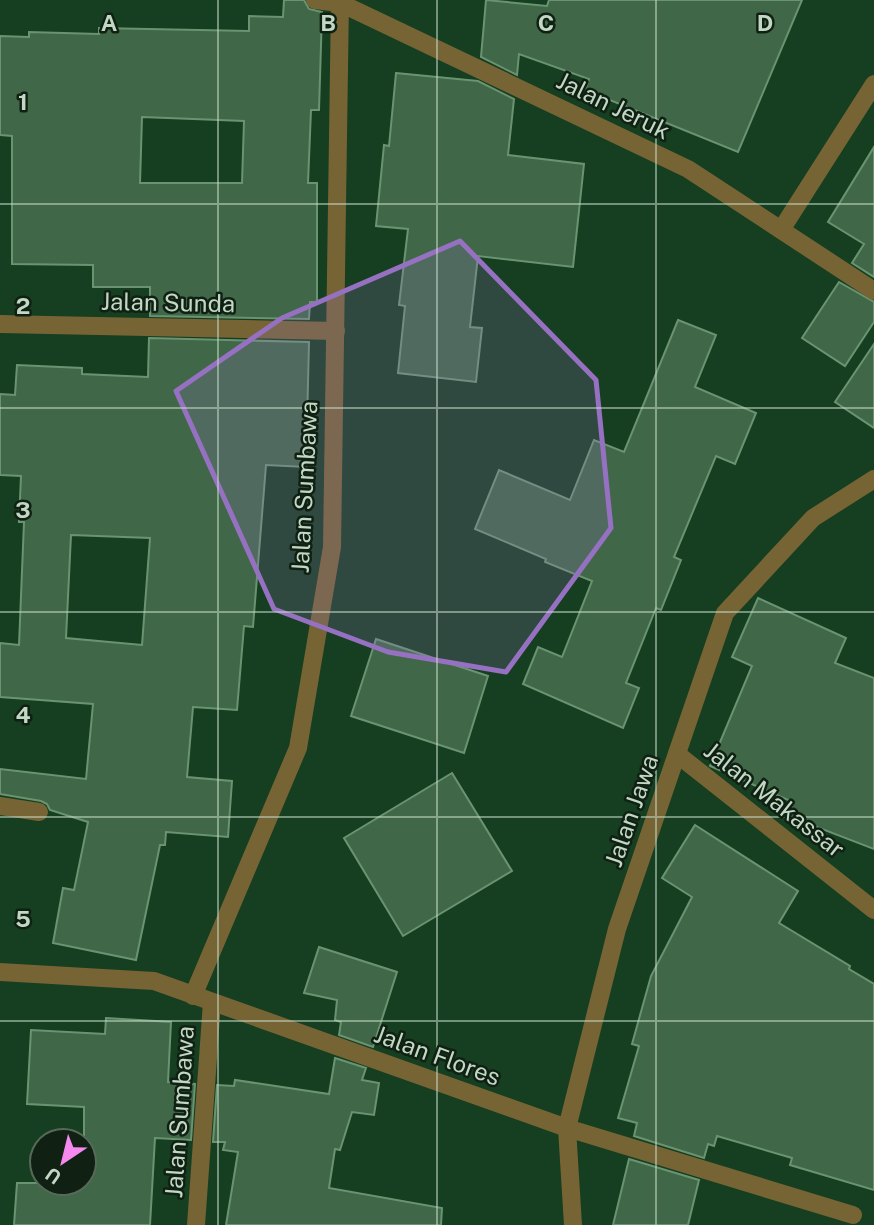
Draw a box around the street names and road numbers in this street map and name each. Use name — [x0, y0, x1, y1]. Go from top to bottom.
street label: Jalan Jeruk — [552, 66, 675, 145]
street label: Jalan Sunda — [101, 287, 235, 317]
street label: Jalan Sumbawa — [286, 400, 322, 574]
street label: Jalan Makassar — [699, 736, 850, 863]
street label: Jalan Jawa — [599, 751, 663, 870]
street label: Jalan Flores — [371, 1019, 504, 1091]
street label: Jalan Sumbawa — [159, 1025, 199, 1199]

